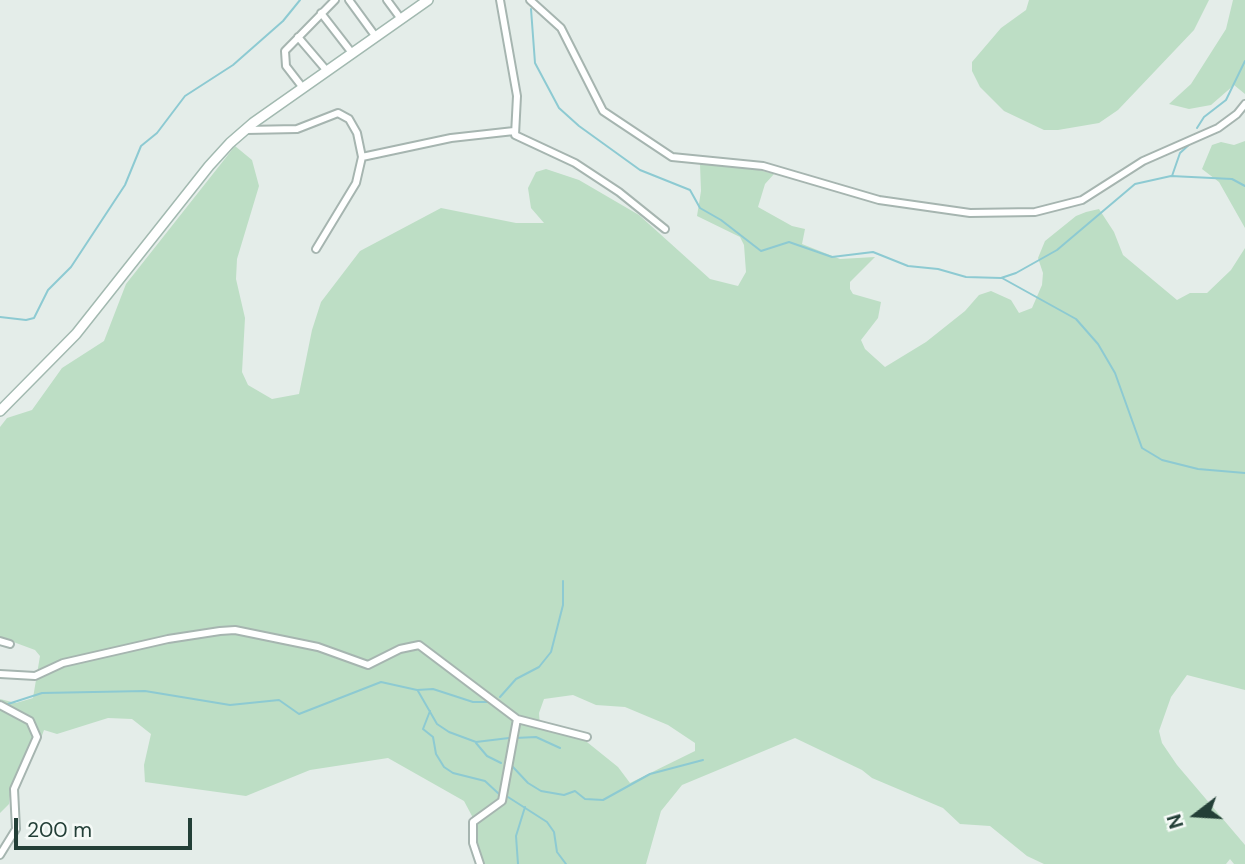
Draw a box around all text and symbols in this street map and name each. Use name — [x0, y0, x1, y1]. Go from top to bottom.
north arrow — [1161, 780, 1231, 850]
scale bar — [18, 804, 196, 848]
text: N — [1161, 811, 1189, 832]
text: 200 m — [27, 816, 92, 844]

